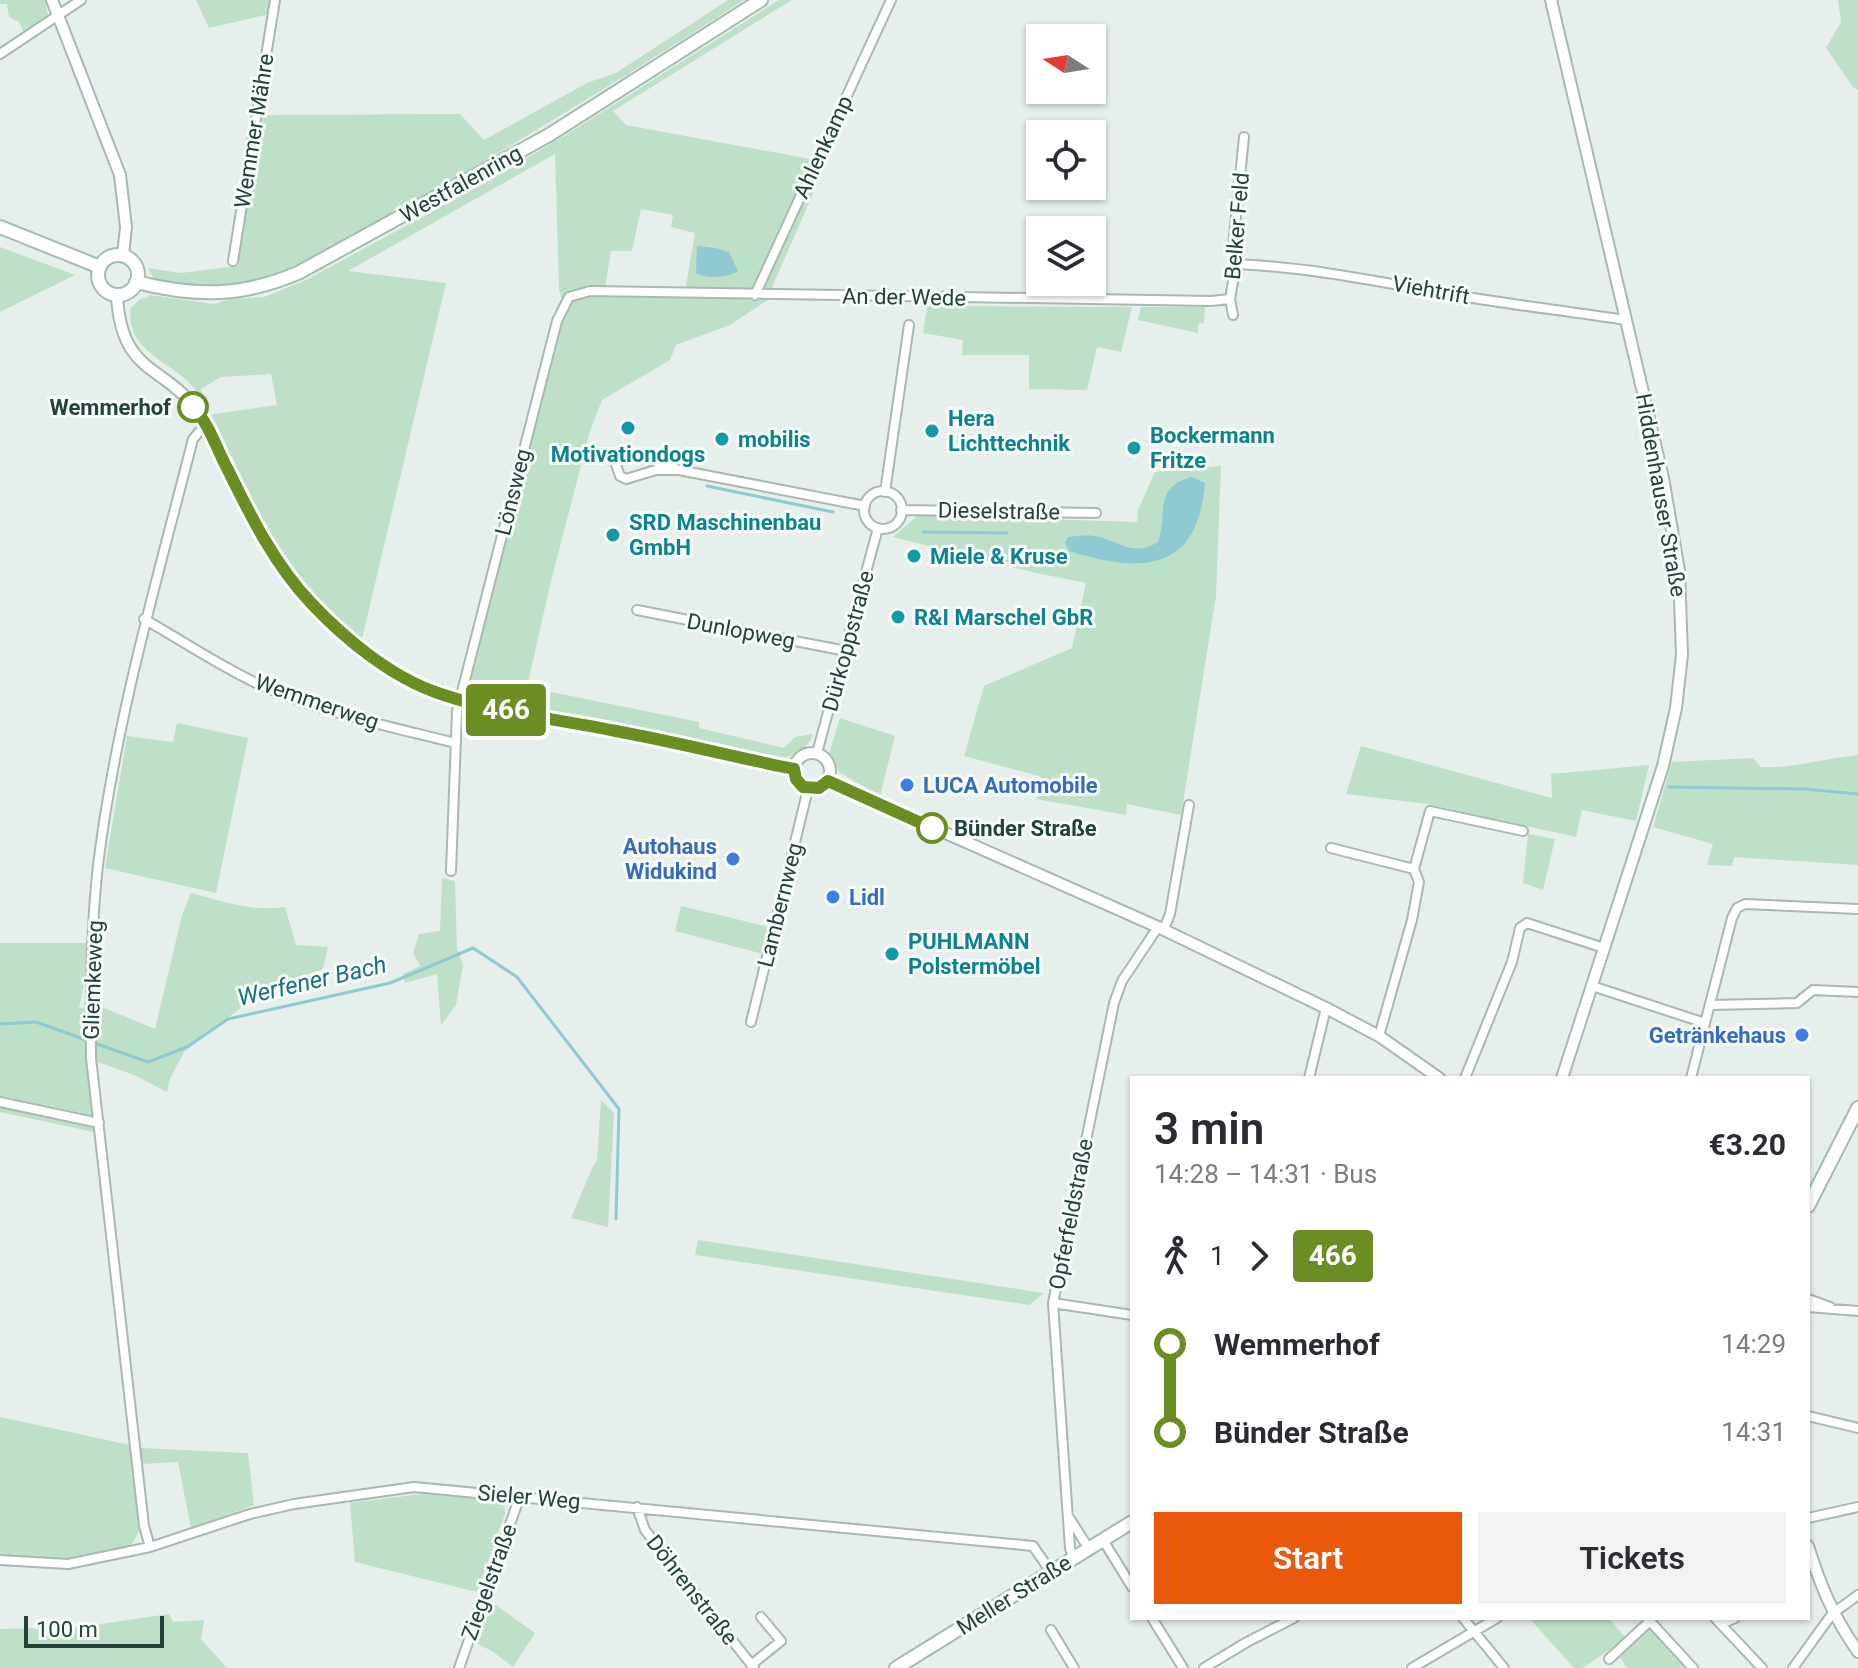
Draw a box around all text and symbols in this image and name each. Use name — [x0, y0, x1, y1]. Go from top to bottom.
north arrow — [1026, 24, 1106, 104]
map controls — [1026, 24, 1106, 296]
street label: Wemmer Mähre — [229, 52, 279, 210]
street label: Ahlenkamp — [788, 92, 858, 202]
button: locate — [1026, 120, 1106, 200]
street label: Westfalenring — [396, 140, 526, 228]
street label: Belker Feld — [1220, 171, 1254, 281]
button: layers — [1026, 216, 1106, 296]
street label: Viehtrift — [1390, 271, 1472, 309]
street label: An der Wede — [842, 283, 966, 311]
street label: Hiddenhauser Straße — [1631, 391, 1691, 599]
marker: Wemmerhof — [178, 392, 208, 422]
place label: Wemmerhof — [50, 395, 171, 420]
place label: Hera Lichttechnik — [948, 406, 1070, 456]
marker: Motivationdogs — [619, 419, 637, 437]
marker: Hera Lichttechnik — [923, 422, 941, 440]
place label: Bockermann Fritze — [1150, 423, 1275, 473]
place label: mobilis — [738, 427, 811, 452]
marker: mobilis — [713, 430, 731, 448]
marker: Bockermann Fritze — [1125, 439, 1143, 457]
place label: Motivationdogs — [551, 442, 705, 467]
street label: Lönsweg — [490, 446, 536, 538]
street label: Dieselstraße — [938, 497, 1060, 525]
place label: SRD Maschinenbau GmbH — [629, 510, 821, 560]
marker: SRD Maschinenbau GmbH — [604, 526, 622, 544]
place label: Miele & Kruse — [930, 544, 1068, 569]
marker: Miele & Kruse — [905, 547, 923, 565]
street label: Dürkoppstraße — [817, 568, 879, 714]
place label: R&I Marschel GbR — [914, 605, 1093, 630]
street label: Dunlopweg — [685, 608, 797, 654]
marker: R&I Marschel GbR — [889, 608, 907, 626]
street label: Wemmerweg — [252, 669, 382, 735]
line badge: 466 — [460, 684, 552, 736]
text: 466 — [482, 693, 530, 726]
place label: LUCA Automobile — [923, 773, 1098, 798]
marker: LUCA Automobile — [898, 776, 916, 794]
marker: Bünder Straße — [917, 813, 947, 843]
place label: Bünder Straße — [954, 816, 1097, 841]
place label: Autohaus Widukind — [623, 834, 717, 884]
street label: Lambernweg — [752, 840, 808, 970]
marker: Autohaus Widukind — [724, 850, 742, 868]
place label: Lidl — [849, 885, 885, 910]
marker: Lidl — [824, 888, 842, 906]
street label: Gliemkeweg — [78, 920, 108, 1040]
place label: PUHLMANN Polstermöbel — [908, 929, 1041, 979]
marker: PUHLMANN Polstermöbel — [883, 945, 901, 963]
water label: Werfener Bach — [235, 950, 389, 1012]
place label: Getränkehaus — [1649, 1023, 1786, 1048]
marker: Getränkehaus — [1793, 1026, 1811, 1044]
text: 3 min — [1154, 1103, 1264, 1155]
text: €3.20 — [1708, 1127, 1786, 1162]
street label: Opferfeldstraße — [1044, 1136, 1098, 1292]
text: 14:28 – 14:31 · Bus — [1154, 1159, 1377, 1189]
icon: walk — [1154, 1234, 1198, 1278]
icon: forward — [1237, 1234, 1281, 1278]
text: 466 — [1309, 1239, 1357, 1272]
text: 1 — [1210, 1241, 1225, 1271]
text: Wemmerhof — [1214, 1327, 1380, 1362]
text: 14:29 — [1721, 1329, 1786, 1359]
text: Bünder Straße — [1214, 1415, 1409, 1450]
text: 14:31 — [1721, 1417, 1786, 1447]
street label: Sieler Weg — [476, 1480, 582, 1514]
button: Start — [1154, 1512, 1462, 1604]
button: Tickets — [1478, 1512, 1786, 1604]
street label: Ziegelstraße — [456, 1520, 522, 1644]
street label: Döhrenstraße — [641, 1530, 743, 1650]
street label: Meller Straße — [952, 1550, 1076, 1640]
scale bar — [24, 1612, 164, 1648]
text: 100 m — [36, 1617, 98, 1642]

